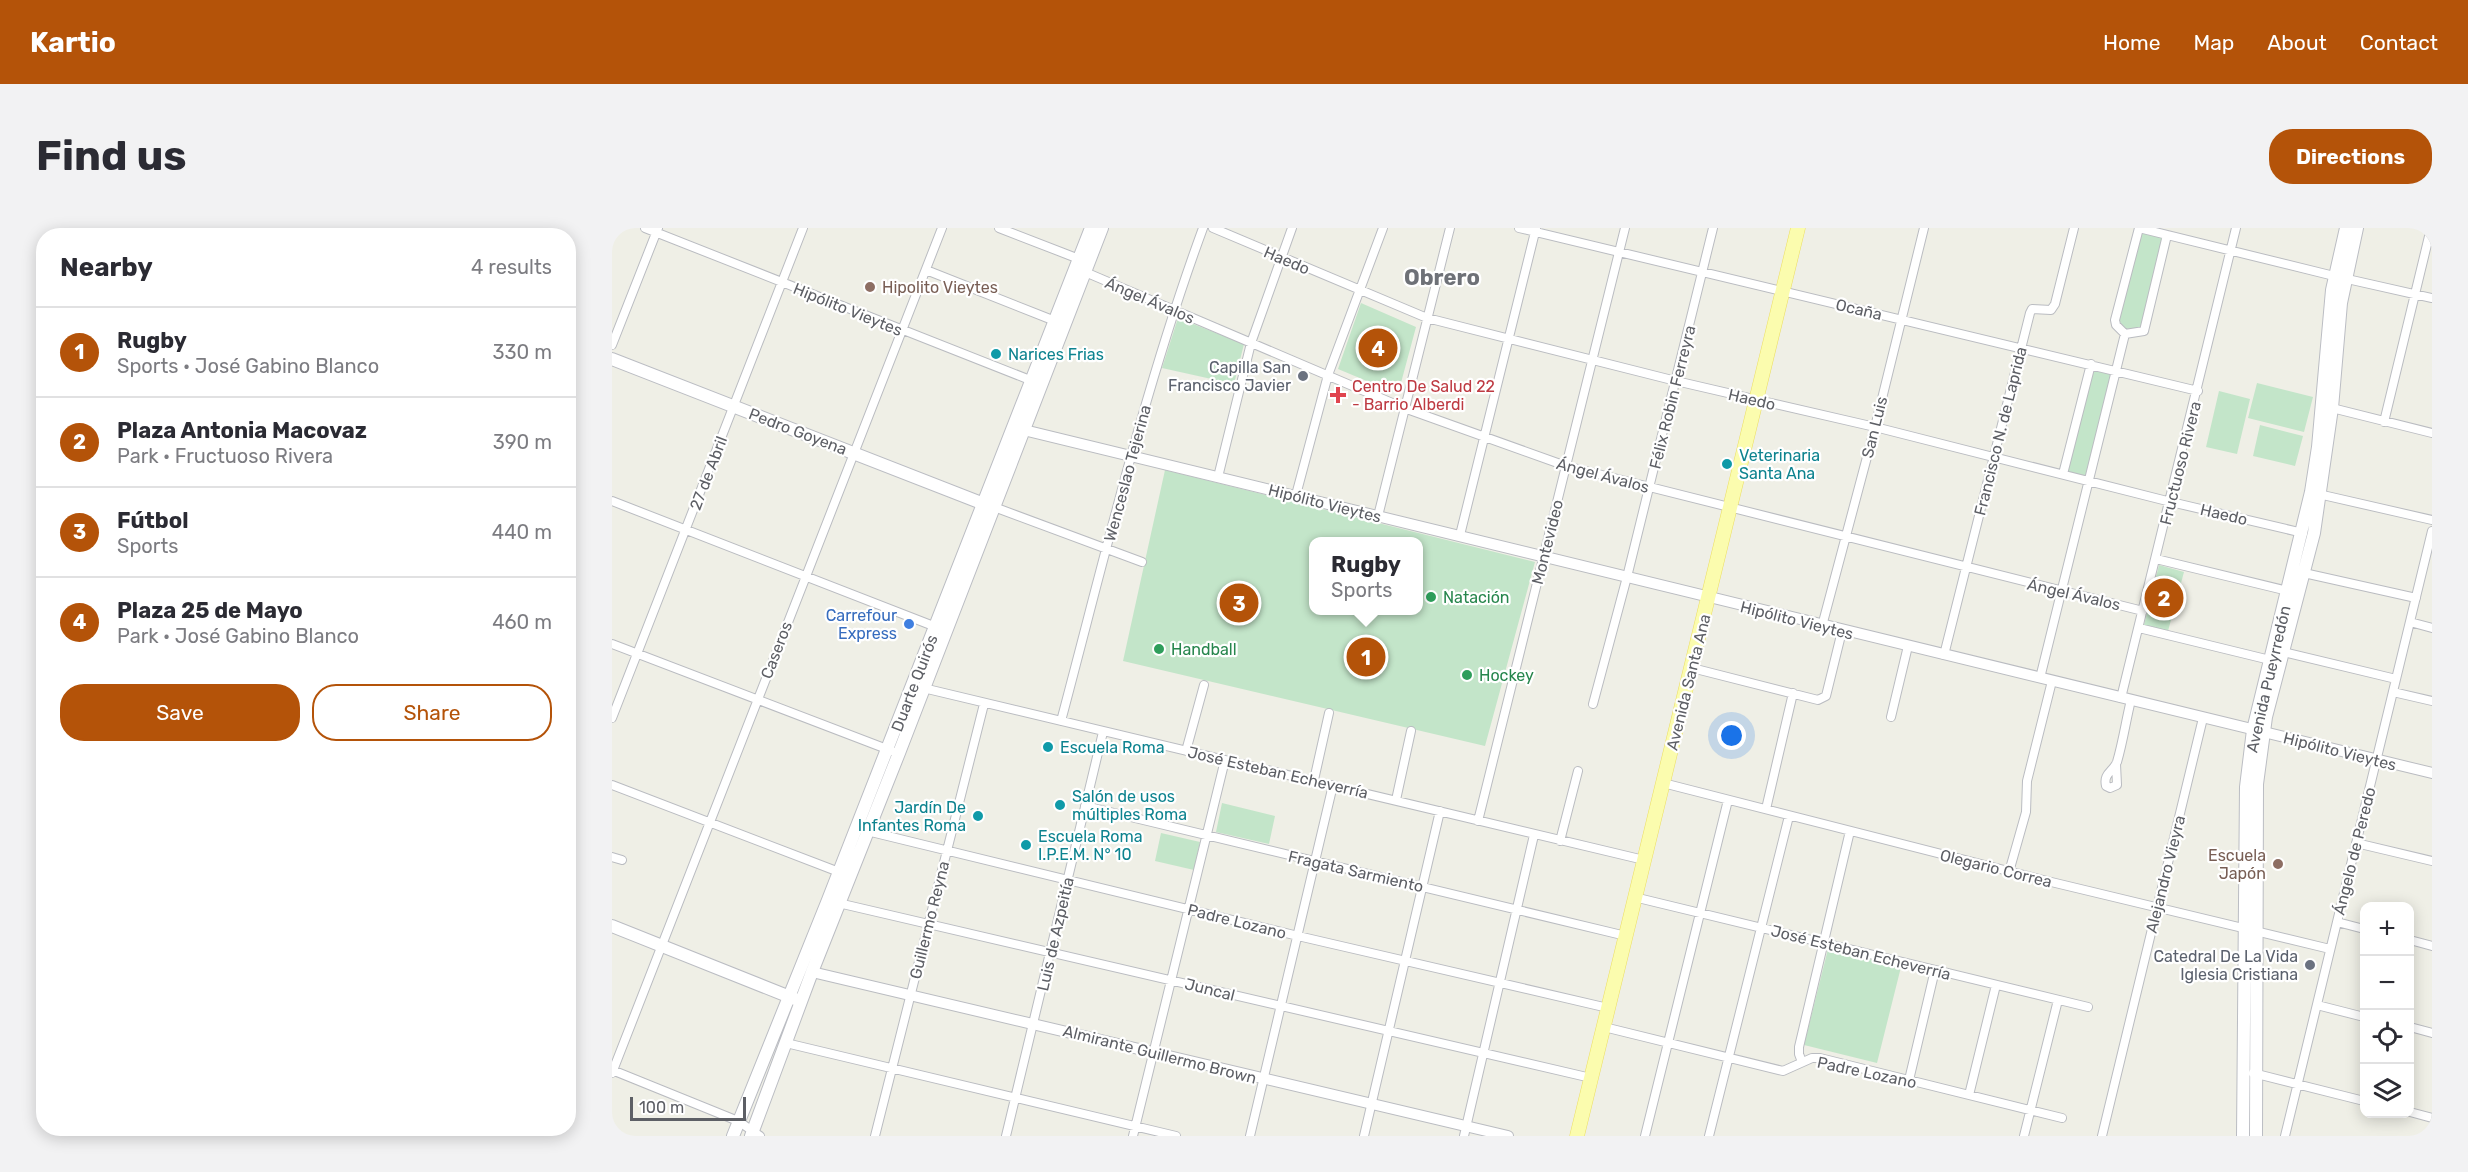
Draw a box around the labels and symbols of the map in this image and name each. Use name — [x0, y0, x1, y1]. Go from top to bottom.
street label: Haedo — [1261, 242, 1313, 279]
district label: Obrero — [1404, 264, 1480, 291]
street label: Ángel Ávalos — [1102, 273, 1197, 328]
place label: Hipolito Vieytes — [882, 278, 998, 297]
street label: Hipólito Vieytes — [791, 279, 905, 340]
marker: Hipolito Vieytes — [863, 280, 877, 294]
street label: Ocaña — [1834, 295, 1884, 324]
street label: Félix Robin Ferreyra — [1645, 323, 1700, 471]
pin: 4 — [1358, 326, 1398, 370]
place label: Narices Frias — [1008, 345, 1104, 364]
street label: Francisco N. de Laprida — [1970, 345, 2031, 518]
marker: Narices Frias — [989, 347, 1003, 361]
place label: Capilla San Francisco Javier — [1168, 358, 1291, 395]
marker: Capilla San Francisco Javier — [1296, 369, 1310, 383]
place label: Centro De Salud 22 - Barrio Alberdi — [1352, 377, 1495, 414]
street label: Haedo — [1726, 385, 1777, 414]
marker: Centro De Salud 22 - Barrio Alberdi — [1329, 386, 1347, 404]
street label: San Luis — [1858, 394, 1891, 460]
street label: Fructuoso Rivera — [2156, 399, 2205, 527]
street label: Wenceslao Tejerina — [1100, 403, 1155, 544]
street label: Pedro Goyena — [746, 404, 850, 459]
street label: 27 de Abril — [686, 434, 731, 513]
place label: Veterinaria Santa Ana — [1739, 446, 1820, 483]
street label: Ángel Ávalos — [1554, 454, 1651, 497]
marker: Veterinaria Santa Ana — [1720, 457, 1734, 471]
street label: Hipólito Vieytes — [1266, 480, 1383, 527]
street label: Montevideo — [1528, 498, 1567, 587]
street label: Haedo — [2198, 500, 2249, 529]
street label: Ángel Ávalos — [2025, 575, 2122, 614]
pin: 2 — [2144, 576, 2184, 620]
pin: 3 — [1220, 580, 1258, 626]
place label: Natación — [1443, 588, 1510, 607]
marker: Natación — [1424, 590, 1438, 604]
street label: Hipólito Vieytes — [1738, 597, 1855, 644]
street label: Avenida Pueyrredón — [2242, 604, 2295, 754]
place label: Carrefour Express — [826, 606, 897, 643]
street label: Avenida Santa Ana — [1662, 612, 1715, 752]
marker: Carrefour Express — [902, 617, 916, 631]
street label: Caseros — [757, 619, 796, 682]
street label: Duarte Quirós — [887, 632, 942, 734]
pin: 1 — [1346, 634, 1386, 680]
place label: Handball — [1171, 640, 1237, 659]
marker: Handball — [1152, 642, 1166, 656]
place label: Hockey — [1479, 666, 1534, 685]
marker: Hockey — [1460, 668, 1474, 682]
your location — [1717, 721, 1746, 750]
street label: Hipólito Vieytes — [2281, 728, 2398, 775]
place label: Escuela Roma — [1060, 738, 1165, 757]
marker: Escuela Roma — [1041, 740, 1055, 754]
street label: José Esteban Echeverría — [1186, 742, 1370, 803]
street label: Ángelo de Peredo — [2329, 785, 2380, 917]
place label: Salón de usos múltiples Roma — [1072, 787, 1187, 824]
place label: Jardín De Infantes Roma — [858, 798, 966, 835]
marker: Salón de usos múltiples Roma — [1053, 798, 1067, 812]
marker: Jardín De Infantes Roma — [971, 809, 985, 823]
street label: Alejandro Vieyra — [2142, 813, 2189, 935]
place label: Escuela Roma I.P.E.M. N° 10 — [1038, 827, 1143, 864]
marker: Escuela Roma I.P.E.M. N° 10 — [1019, 838, 1033, 852]
street label: Olegario Correa — [1938, 845, 2054, 892]
place label: Escuela Japón — [2208, 846, 2266, 883]
street label: Fragata Sarmiento — [1286, 847, 1425, 896]
marker: Escuela Japón — [2271, 857, 2285, 871]
street label: Guillermo Reyna — [906, 859, 953, 981]
street label: Luis de Azpeitía — [1033, 875, 1078, 993]
street label: Padre Lozano — [1186, 900, 1288, 943]
street label: José Esteban Echeverría — [1769, 921, 1953, 984]
place label: Catedral De La Vida Iglesia Cristiana — [2153, 947, 2298, 984]
marker: Catedral De La Vida Iglesia Cristiana — [2303, 958, 2317, 972]
street label: Juncal — [1183, 974, 1237, 1005]
street label: Almirante Guillermo Brown — [1061, 1021, 1259, 1088]
street label: Padre Lozano — [1815, 1053, 1918, 1092]
scale bar — [630, 1094, 746, 1122]

